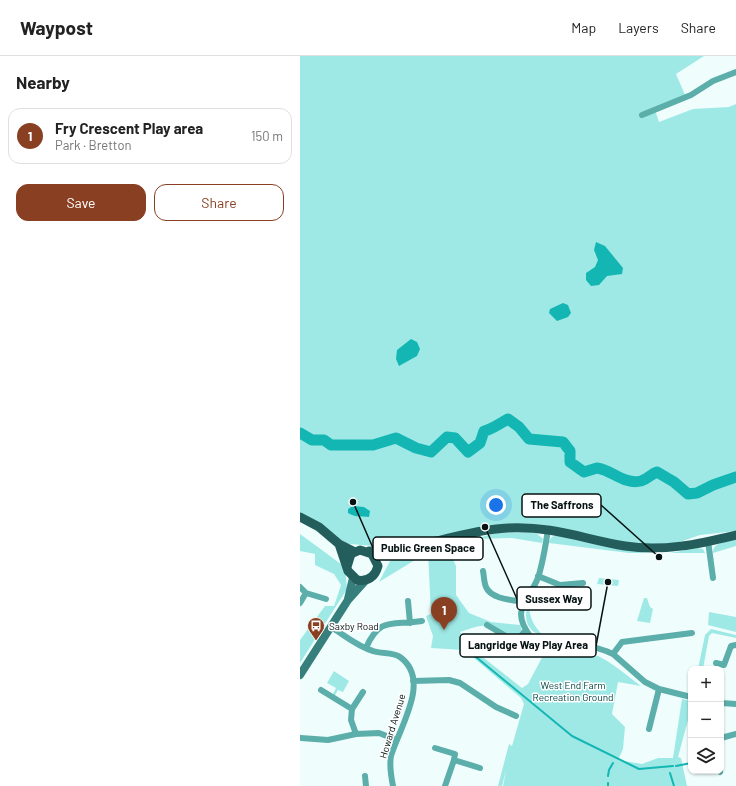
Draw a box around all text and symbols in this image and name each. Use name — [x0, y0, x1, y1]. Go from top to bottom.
text: Waypost — [20, 16, 93, 39]
text: Map — [571, 19, 596, 36]
text: Layers — [618, 19, 659, 36]
text: Share — [681, 19, 716, 36]
text: Nearby — [16, 72, 70, 92]
text: Fry Crescent Play area — [55, 119, 203, 137]
text: 1 — [28, 128, 32, 144]
text: 150 m — [251, 128, 283, 144]
text: Park · Bretton — [55, 137, 132, 153]
button: Save — [16, 184, 146, 221]
button: Share — [154, 184, 284, 221]
callout: The Saffrons — [522, 494, 601, 517]
your location — [486, 495, 506, 515]
text: The Saffrons — [530, 498, 594, 511]
callout: Public Green Space — [373, 537, 483, 560]
text: Public Green Space — [381, 541, 475, 554]
callout: Sussex Way — [517, 587, 591, 610]
text: Sussex Way — [525, 592, 583, 605]
pin: 1 — [431, 597, 457, 630]
bus stop icon: Saxby Road — [306, 616, 326, 641]
place label: Saxby Road — [329, 620, 379, 632]
callout: Langridge Way Play Area — [460, 634, 596, 657]
text: Langridge Way Play Area — [468, 638, 588, 651]
map controls — [688, 666, 724, 774]
button: + — [688, 666, 724, 702]
park label: West End Farm Recreation Ground — [533, 679, 613, 703]
street label: Howard Avenue — [376, 692, 408, 760]
button: − — [688, 702, 724, 738]
button: layers — [688, 738, 724, 774]

